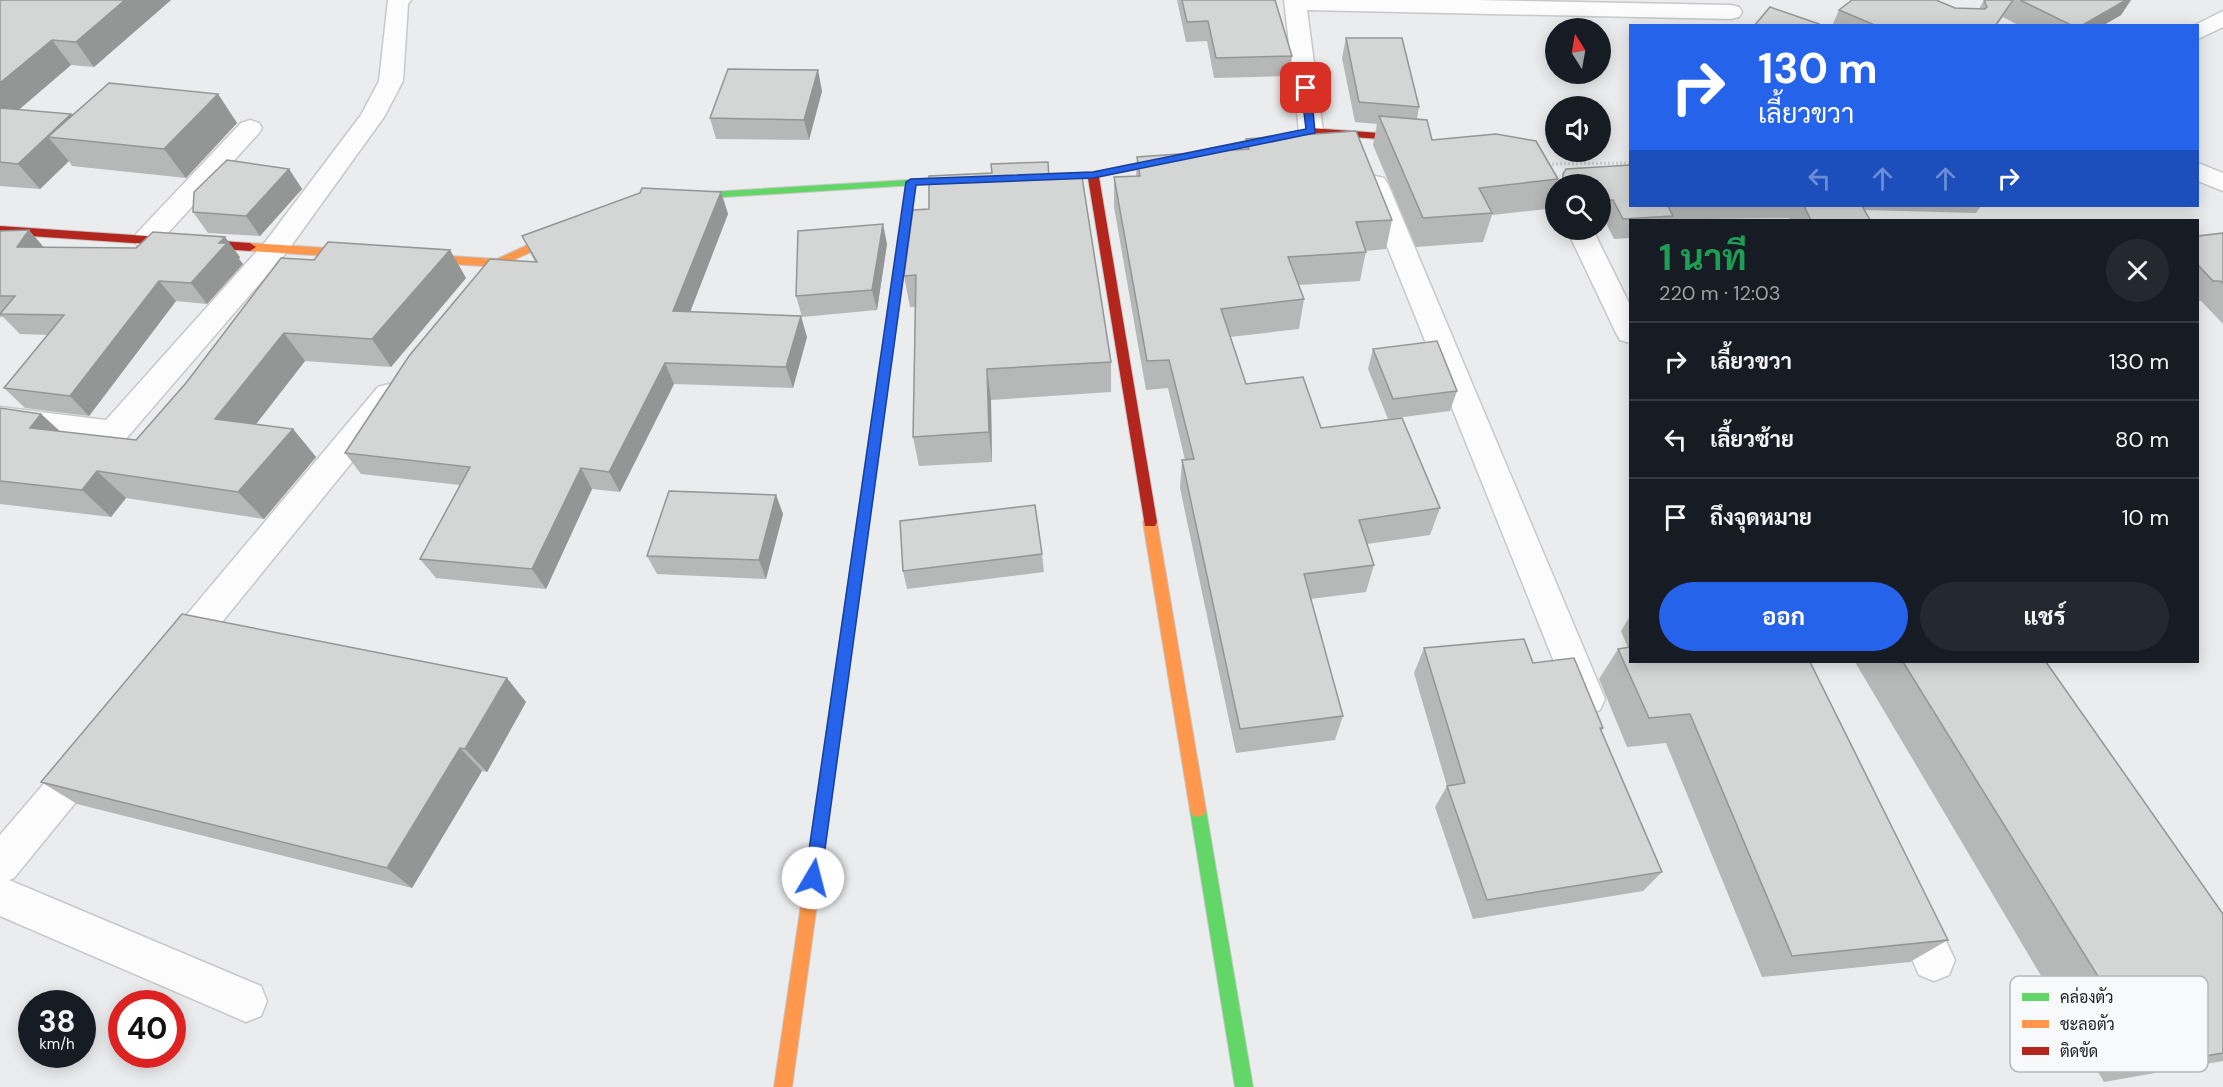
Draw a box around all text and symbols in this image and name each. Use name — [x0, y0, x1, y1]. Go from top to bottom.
north arrow — [1545, 18, 1611, 84]
map controls — [1545, 18, 1611, 240]
text: 130 m — [1758, 41, 1878, 96]
icon: right — [1659, 48, 1737, 126]
pin — [1280, 62, 1331, 113]
icon: arrive — [1289, 71, 1322, 104]
button: sound — [1545, 96, 1611, 162]
text: เลี้ยวขวา — [1758, 96, 1854, 131]
icon: left — [1803, 162, 1836, 195]
icon: ahead — [1866, 162, 1899, 195]
icon: ahead — [1929, 162, 1962, 195]
icon: right — [1992, 162, 2025, 195]
button: search — [1545, 174, 1611, 240]
text: 1 นาที — [1659, 234, 1747, 281]
button: close — [2106, 239, 2169, 302]
text: 220 m · 12:03 — [1659, 280, 1781, 306]
icon: right — [1659, 345, 1692, 378]
text: เลี้ยวขวา — [1710, 347, 1792, 376]
text: 130 m — [2109, 347, 2169, 376]
icon: left — [1659, 423, 1692, 456]
text: เลี้ยวซ้าย — [1710, 425, 1794, 454]
text: 80 m — [2115, 425, 2169, 454]
icon: arrive — [1659, 501, 1692, 534]
text: ถึงจุดหมาย — [1710, 503, 1812, 532]
text: 10 m — [2122, 503, 2169, 532]
button: ออก — [1659, 582, 1908, 651]
button: แชร์ — [1920, 582, 2169, 651]
position arrow — [781, 846, 845, 910]
legend — [2010, 976, 2208, 1072]
text: คล่องตัว — [2060, 987, 2114, 1008]
speed limit sign: 40 — [108, 990, 186, 1068]
text: 38 — [38, 1002, 76, 1041]
text: ชะลอตัว — [2060, 1014, 2115, 1035]
text: km/h — [39, 1034, 75, 1054]
text: ติดขัด — [2060, 1041, 2098, 1062]

